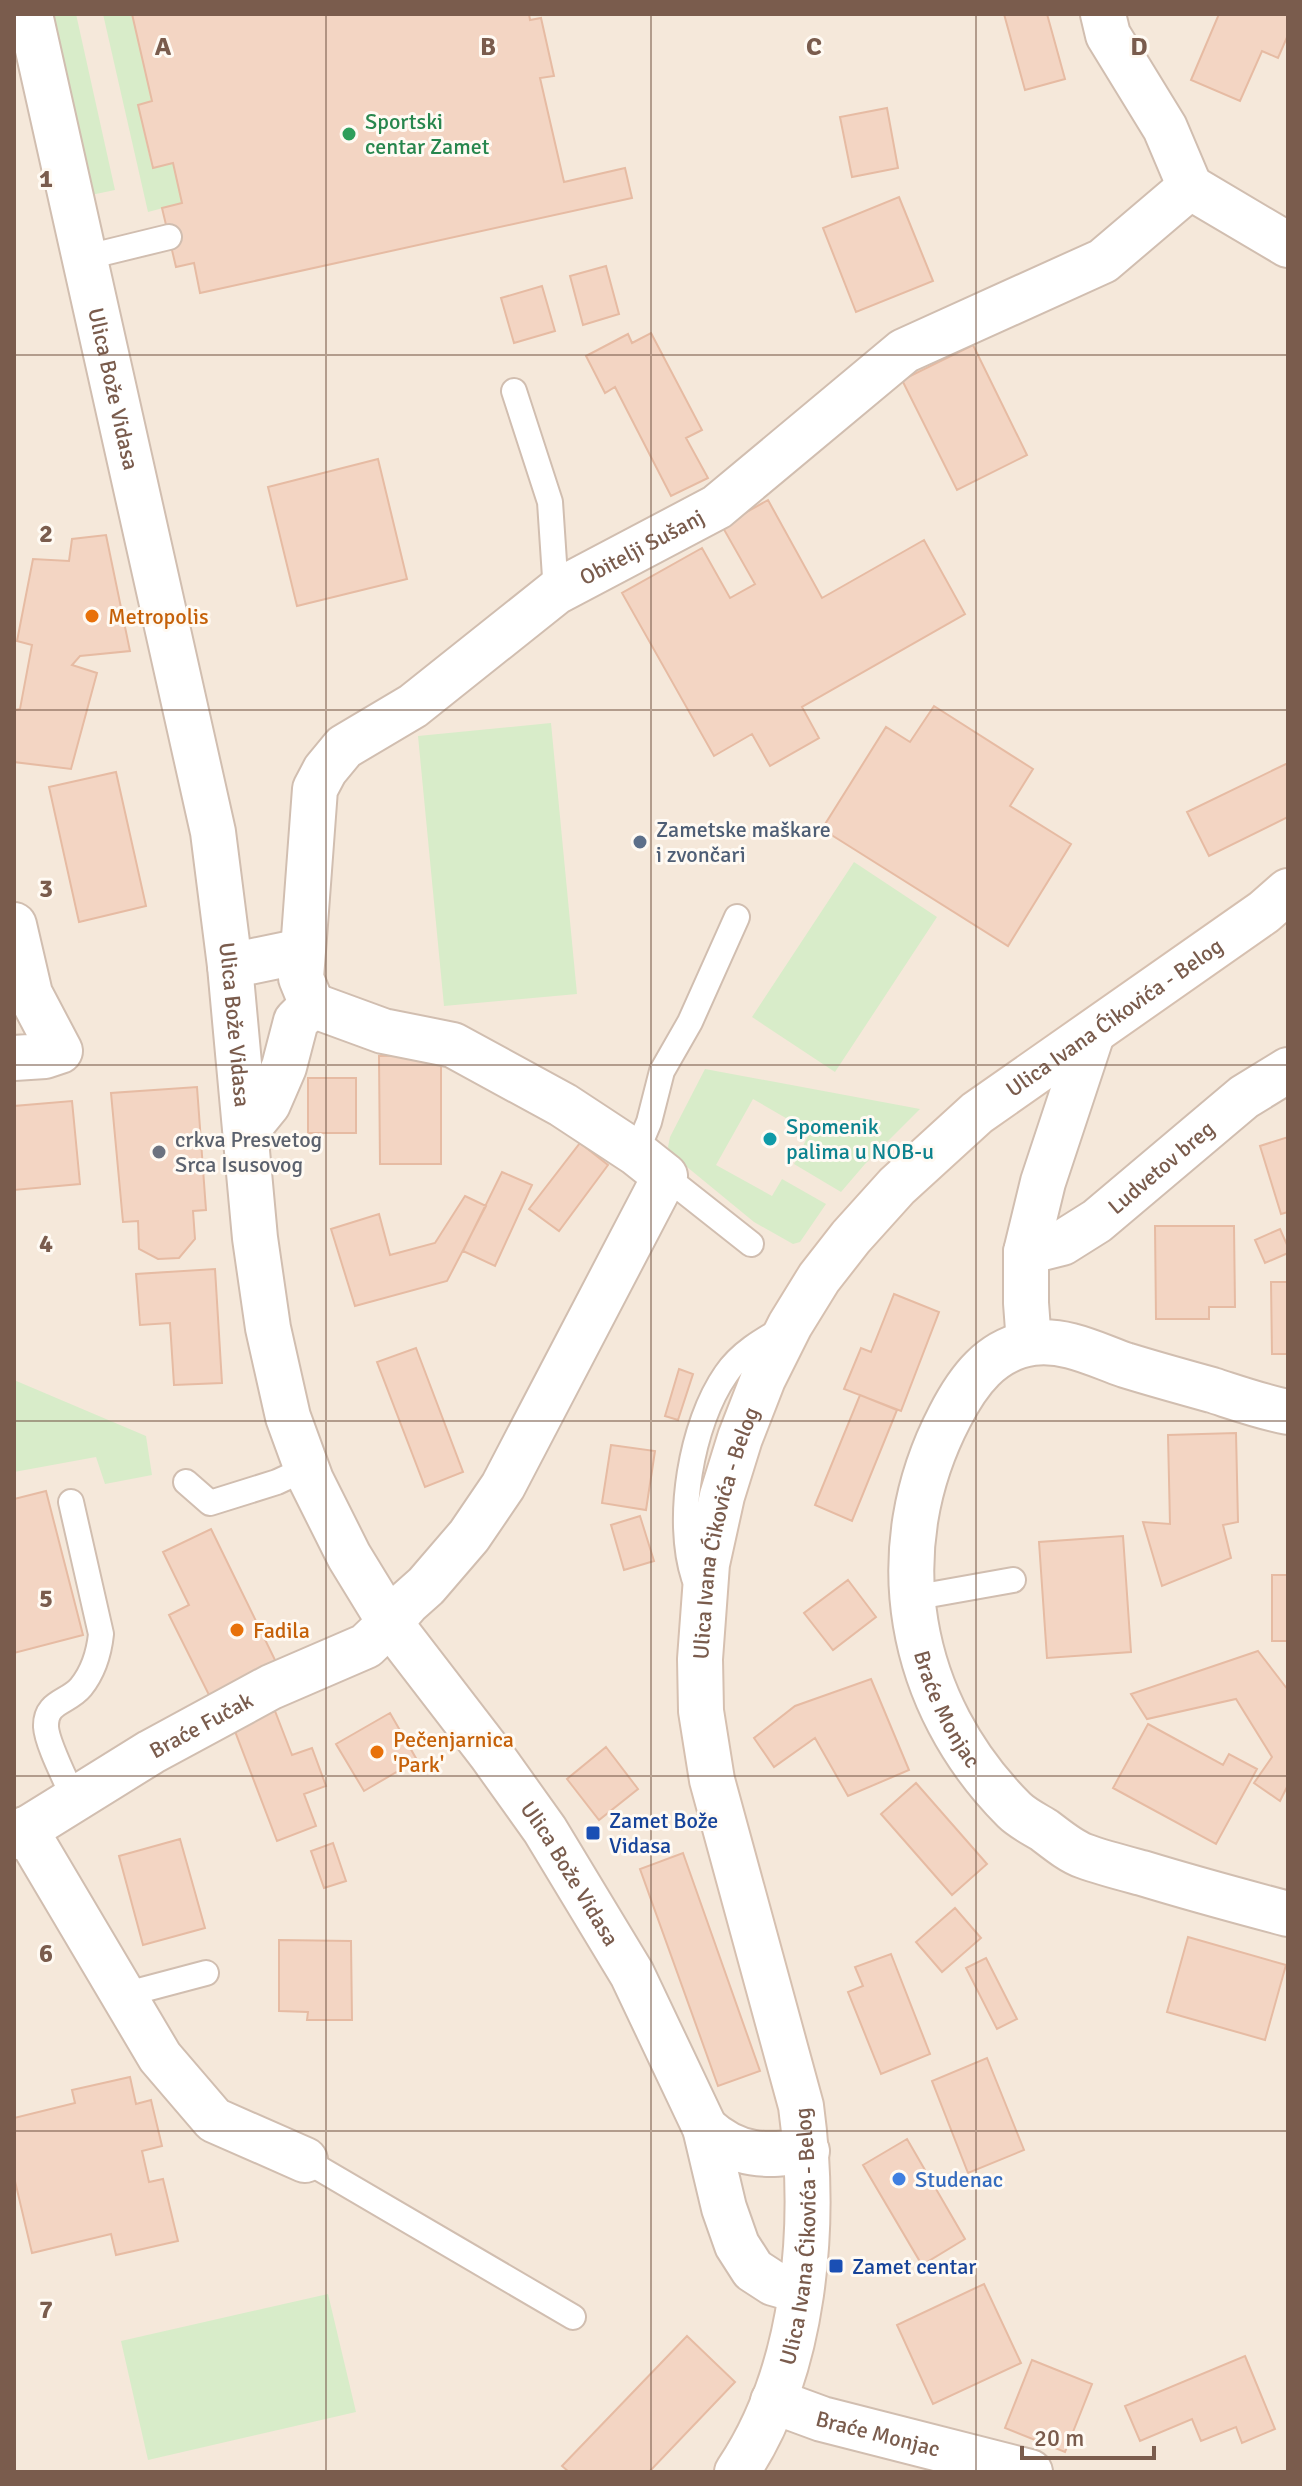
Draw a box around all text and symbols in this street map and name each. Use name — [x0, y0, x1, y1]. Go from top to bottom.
text: A — [155, 31, 172, 63]
text: B — [480, 31, 496, 63]
text: C — [806, 31, 822, 63]
text: D — [1130, 31, 1148, 63]
place label: Sportski centar Zamet — [365, 108, 490, 160]
marker: Sportski centar Zamet — [340, 125, 358, 143]
text: 1 — [39, 163, 53, 195]
street label: Ulica Bože Vidasa — [82, 305, 145, 473]
street label: Obitelji Sušanj — [575, 503, 709, 591]
text: 2 — [39, 518, 53, 550]
place label: Metropolis — [108, 603, 209, 630]
marker: Metropolis — [83, 607, 101, 625]
place label: Zametske maškare i zvončari — [656, 816, 831, 868]
marker: Zametske maškare i zvončari — [631, 833, 649, 851]
text: 3 — [39, 873, 53, 905]
street label: Ulica Ivana Ćikovića - Belog — [1001, 932, 1228, 1103]
street label: Ulica Bože Vidasa — [213, 941, 256, 1108]
place label: Spomenik palima u NOB-u — [786, 1113, 934, 1165]
street label: Ludvetov breg — [1102, 1115, 1220, 1220]
place label: crkva Presvetog Srca Isusovog — [175, 1126, 322, 1178]
marker: Spomenik palima u NOB-u — [761, 1130, 779, 1148]
marker: crkva Presvetog Srca Isusovog — [150, 1143, 168, 1161]
text: 4 — [39, 1228, 53, 1260]
street label: Ulica Ivana Ćikovića - Belog — [687, 1403, 765, 1660]
text: 5 — [39, 1583, 53, 1615]
place label: Fadila — [253, 1617, 310, 1644]
marker: Fadila — [228, 1621, 246, 1639]
street label: Braće Monjac — [908, 1647, 986, 1773]
street label: Braće Fučak — [145, 1686, 258, 1764]
place label: Pečenjarnica 'Park' — [393, 1726, 514, 1778]
marker: Pečenjarnica 'Park' — [368, 1743, 386, 1761]
street label: Ulica Bože Vidasa — [515, 1796, 625, 1951]
place label: Zamet Bože Vidasa — [609, 1807, 718, 1859]
marker: Zamet Bože Vidasa — [584, 1824, 602, 1842]
text: 6 — [39, 1938, 53, 1970]
street label: Ulica Ivana Ćikovića - Belog — [774, 2106, 822, 2368]
place label: Studenac — [915, 2166, 1003, 2193]
marker: Studenac — [890, 2170, 908, 2188]
place label: Zamet centar — [852, 2253, 976, 2280]
marker: Zamet centar — [827, 2257, 845, 2275]
text: 7 — [39, 2294, 53, 2326]
street label: Braće Monjac — [813, 2405, 943, 2463]
scale bar — [1022, 2410, 1154, 2460]
text: 20 m — [1034, 2423, 1084, 2453]

